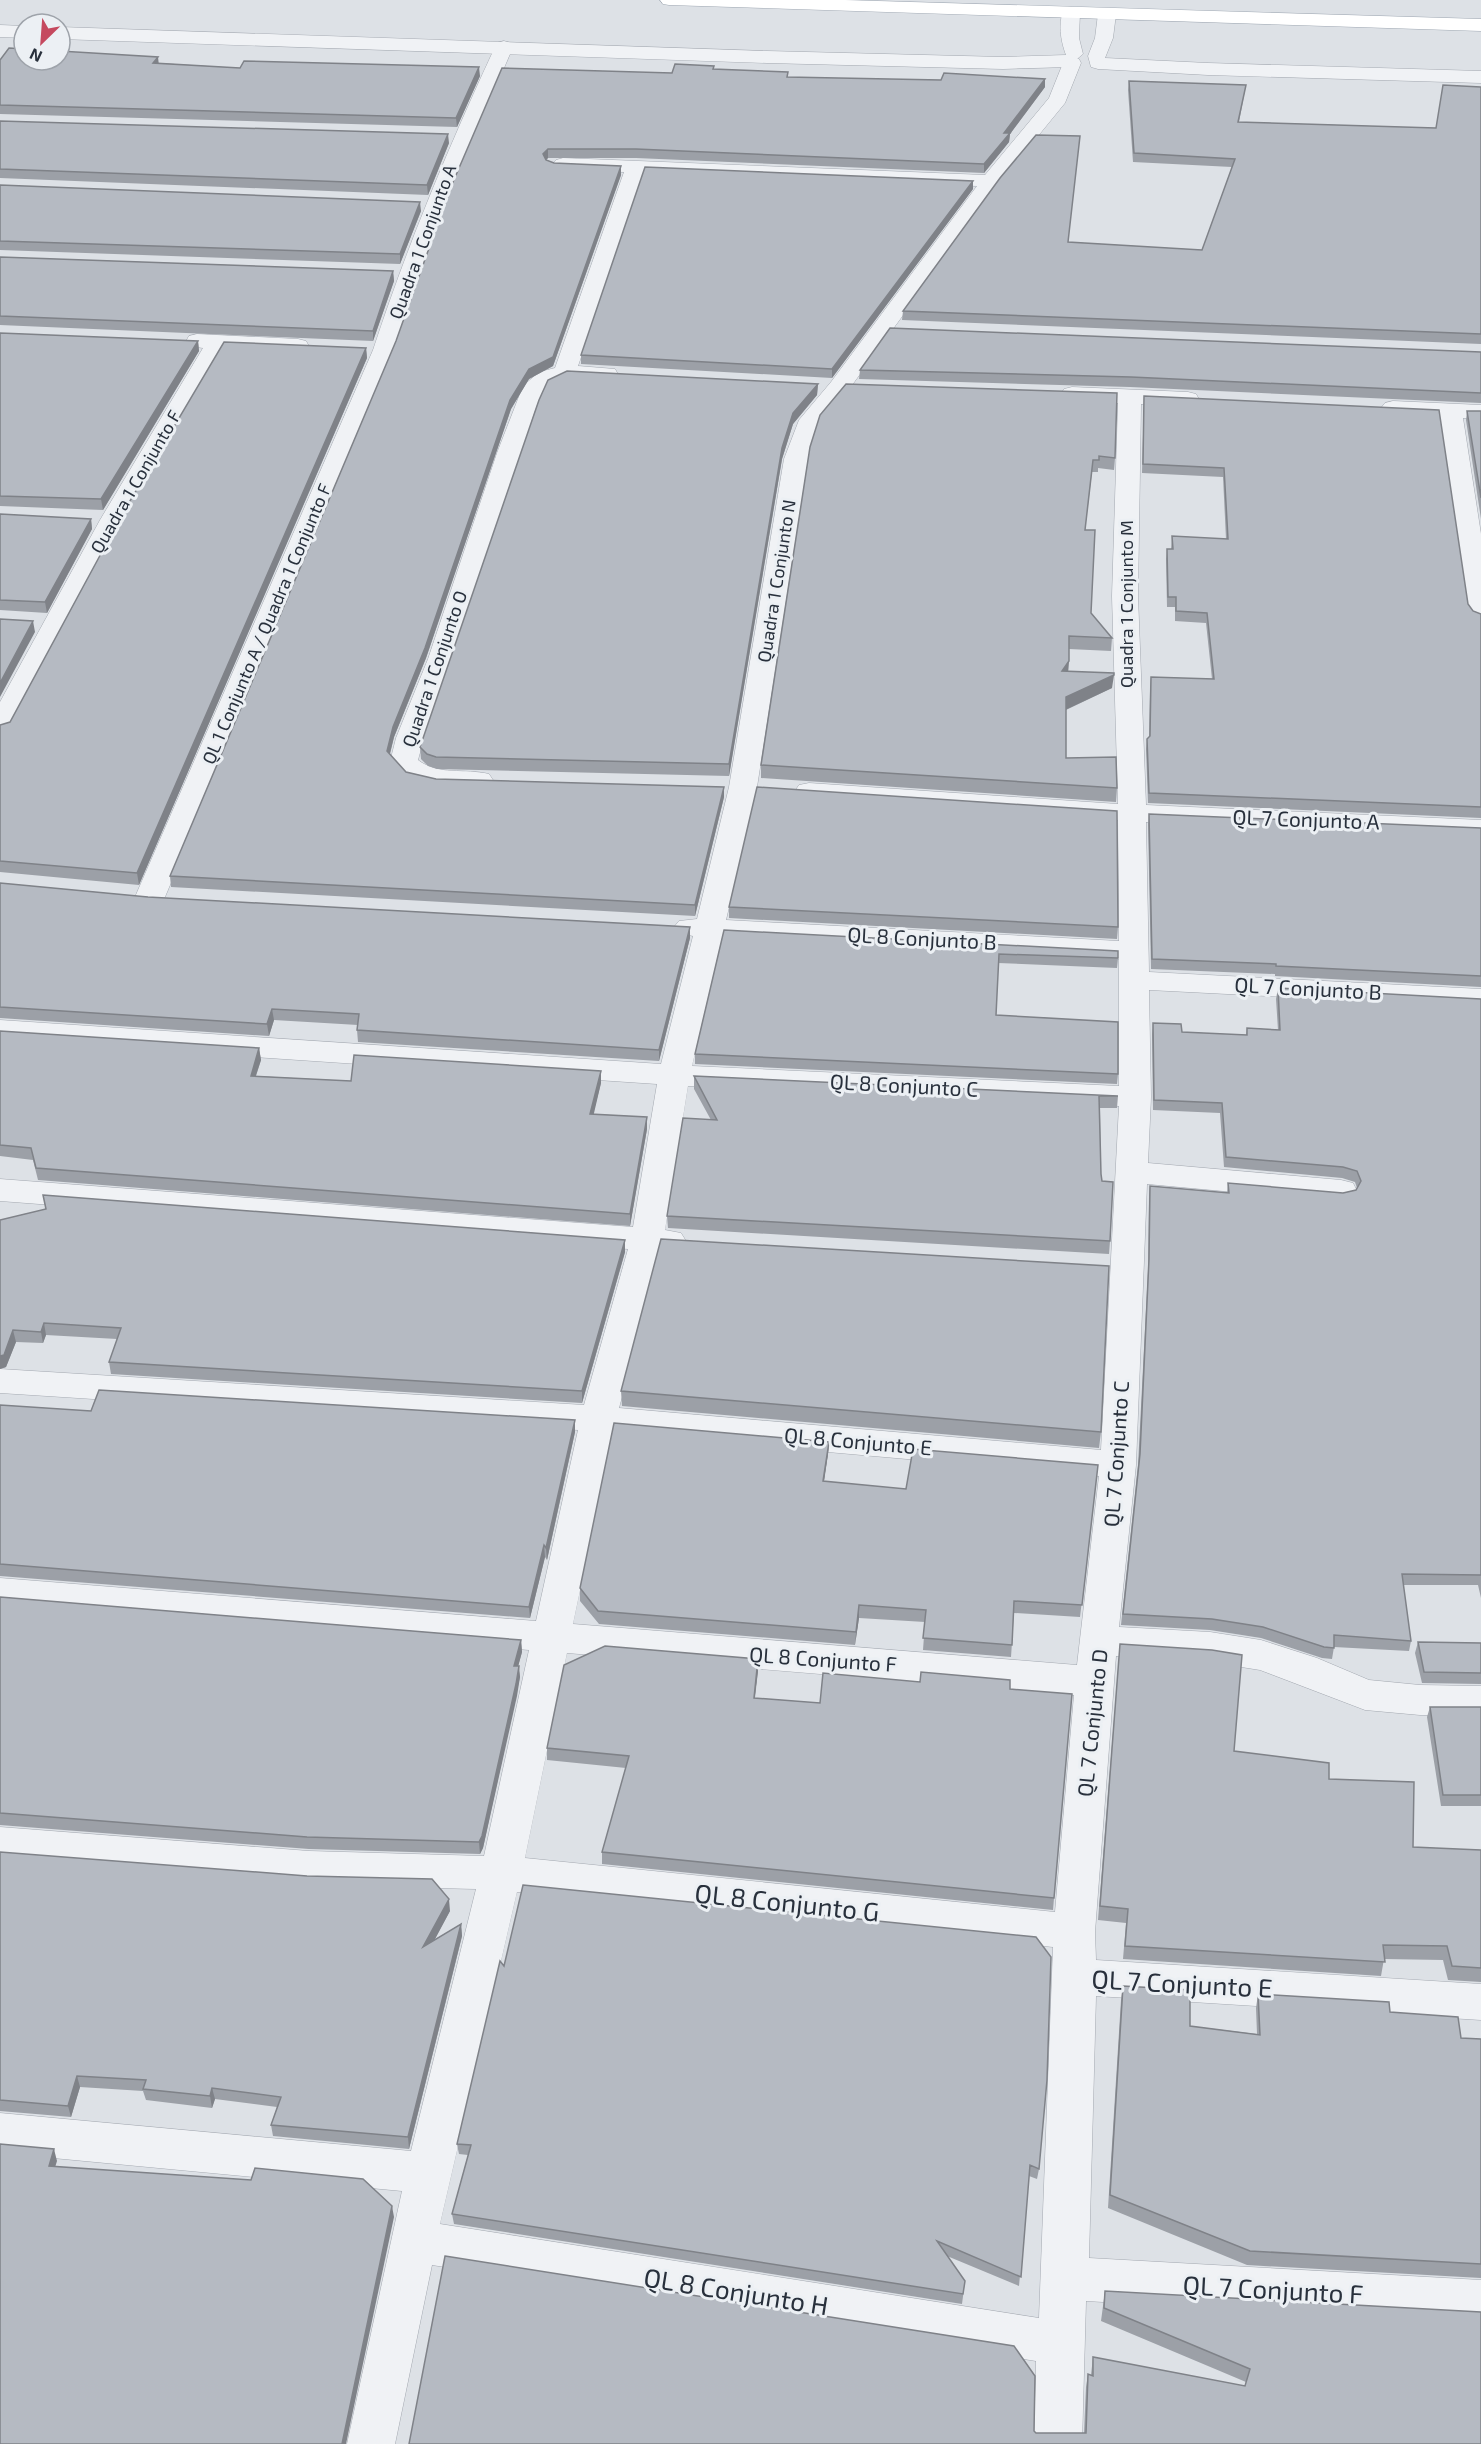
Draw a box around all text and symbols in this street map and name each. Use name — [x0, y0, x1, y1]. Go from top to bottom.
north arrow — [12, 12, 72, 72]
text: N — [26, 45, 45, 67]
street label: Quadra 1 Conjunto A — [384, 161, 461, 322]
street label: Quadra 1 Conjunto F — [85, 406, 185, 557]
street label: QL 1 Conjunto A / Quadra 1 Conjunto F — [197, 480, 335, 767]
street label: Quadra 1 Conjunto N — [752, 498, 800, 664]
street label: Quadra 1 Conjunto M — [1115, 520, 1137, 688]
street label: Quadra 1 Conjunto O — [397, 588, 471, 750]
street label: QL 7 Conjunto A — [1232, 803, 1380, 835]
street label: QL 8 Conjunto B — [847, 921, 997, 955]
street label: QL 7 Conjunto B — [1234, 971, 1382, 1005]
street label: QL 8 Conjunto C — [829, 1068, 979, 1102]
street label: QL 7 Conjunto C — [1098, 1380, 1134, 1528]
street label: QL 8 Conjunto E — [783, 1422, 933, 1460]
street label: QL 8 Conjunto F — [748, 1641, 898, 1677]
street label: QL 7 Conjunto D — [1071, 1648, 1113, 1798]
street label: QL 8 Conjunto G — [693, 1876, 881, 1927]
street label: QL 7 Conjunto E — [1091, 1962, 1273, 2003]
street label: QL 8 Conjunto H — [642, 2261, 831, 2320]
street label: QL 7 Conjunto F — [1182, 2268, 1364, 2309]

